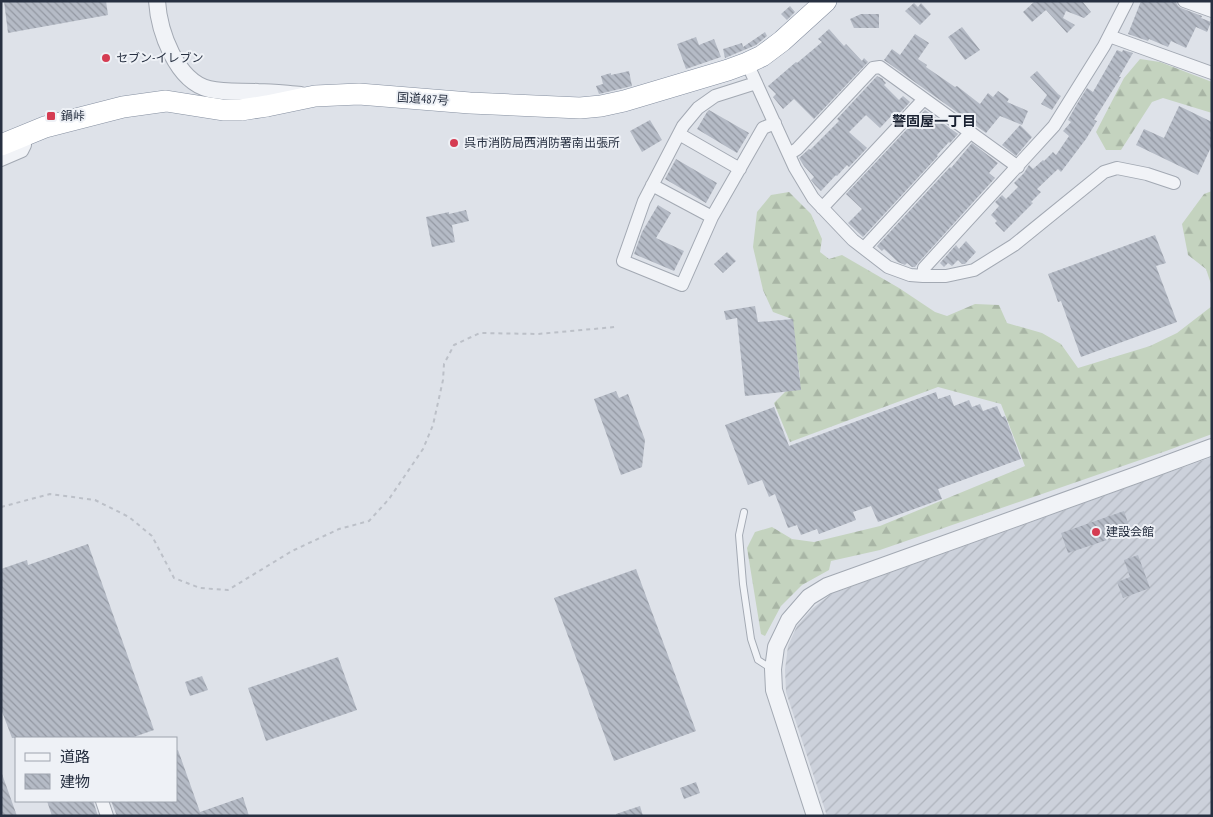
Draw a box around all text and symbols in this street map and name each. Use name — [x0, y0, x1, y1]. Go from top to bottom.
place label: セブン-イレブン — [116, 50, 204, 65]
marker: セブン-イレブン — [100, 52, 112, 64]
street label: 国道487号 — [396, 89, 450, 108]
place label: 鍋峠 — [61, 108, 85, 123]
marker: 鍋峠 — [45, 110, 57, 122]
district label: 警固屋一丁目 — [892, 112, 976, 130]
place label: 呉市消防局西消防署南出張所 — [464, 135, 620, 150]
marker: 呉市消防局西消防署南出張所 — [448, 137, 460, 149]
place label: 建設会館 — [1106, 524, 1154, 539]
marker: 建設会館 — [1090, 526, 1102, 538]
legend — [15, 737, 178, 802]
text: 道路 — [60, 747, 90, 766]
text: 建物 — [60, 772, 90, 791]

